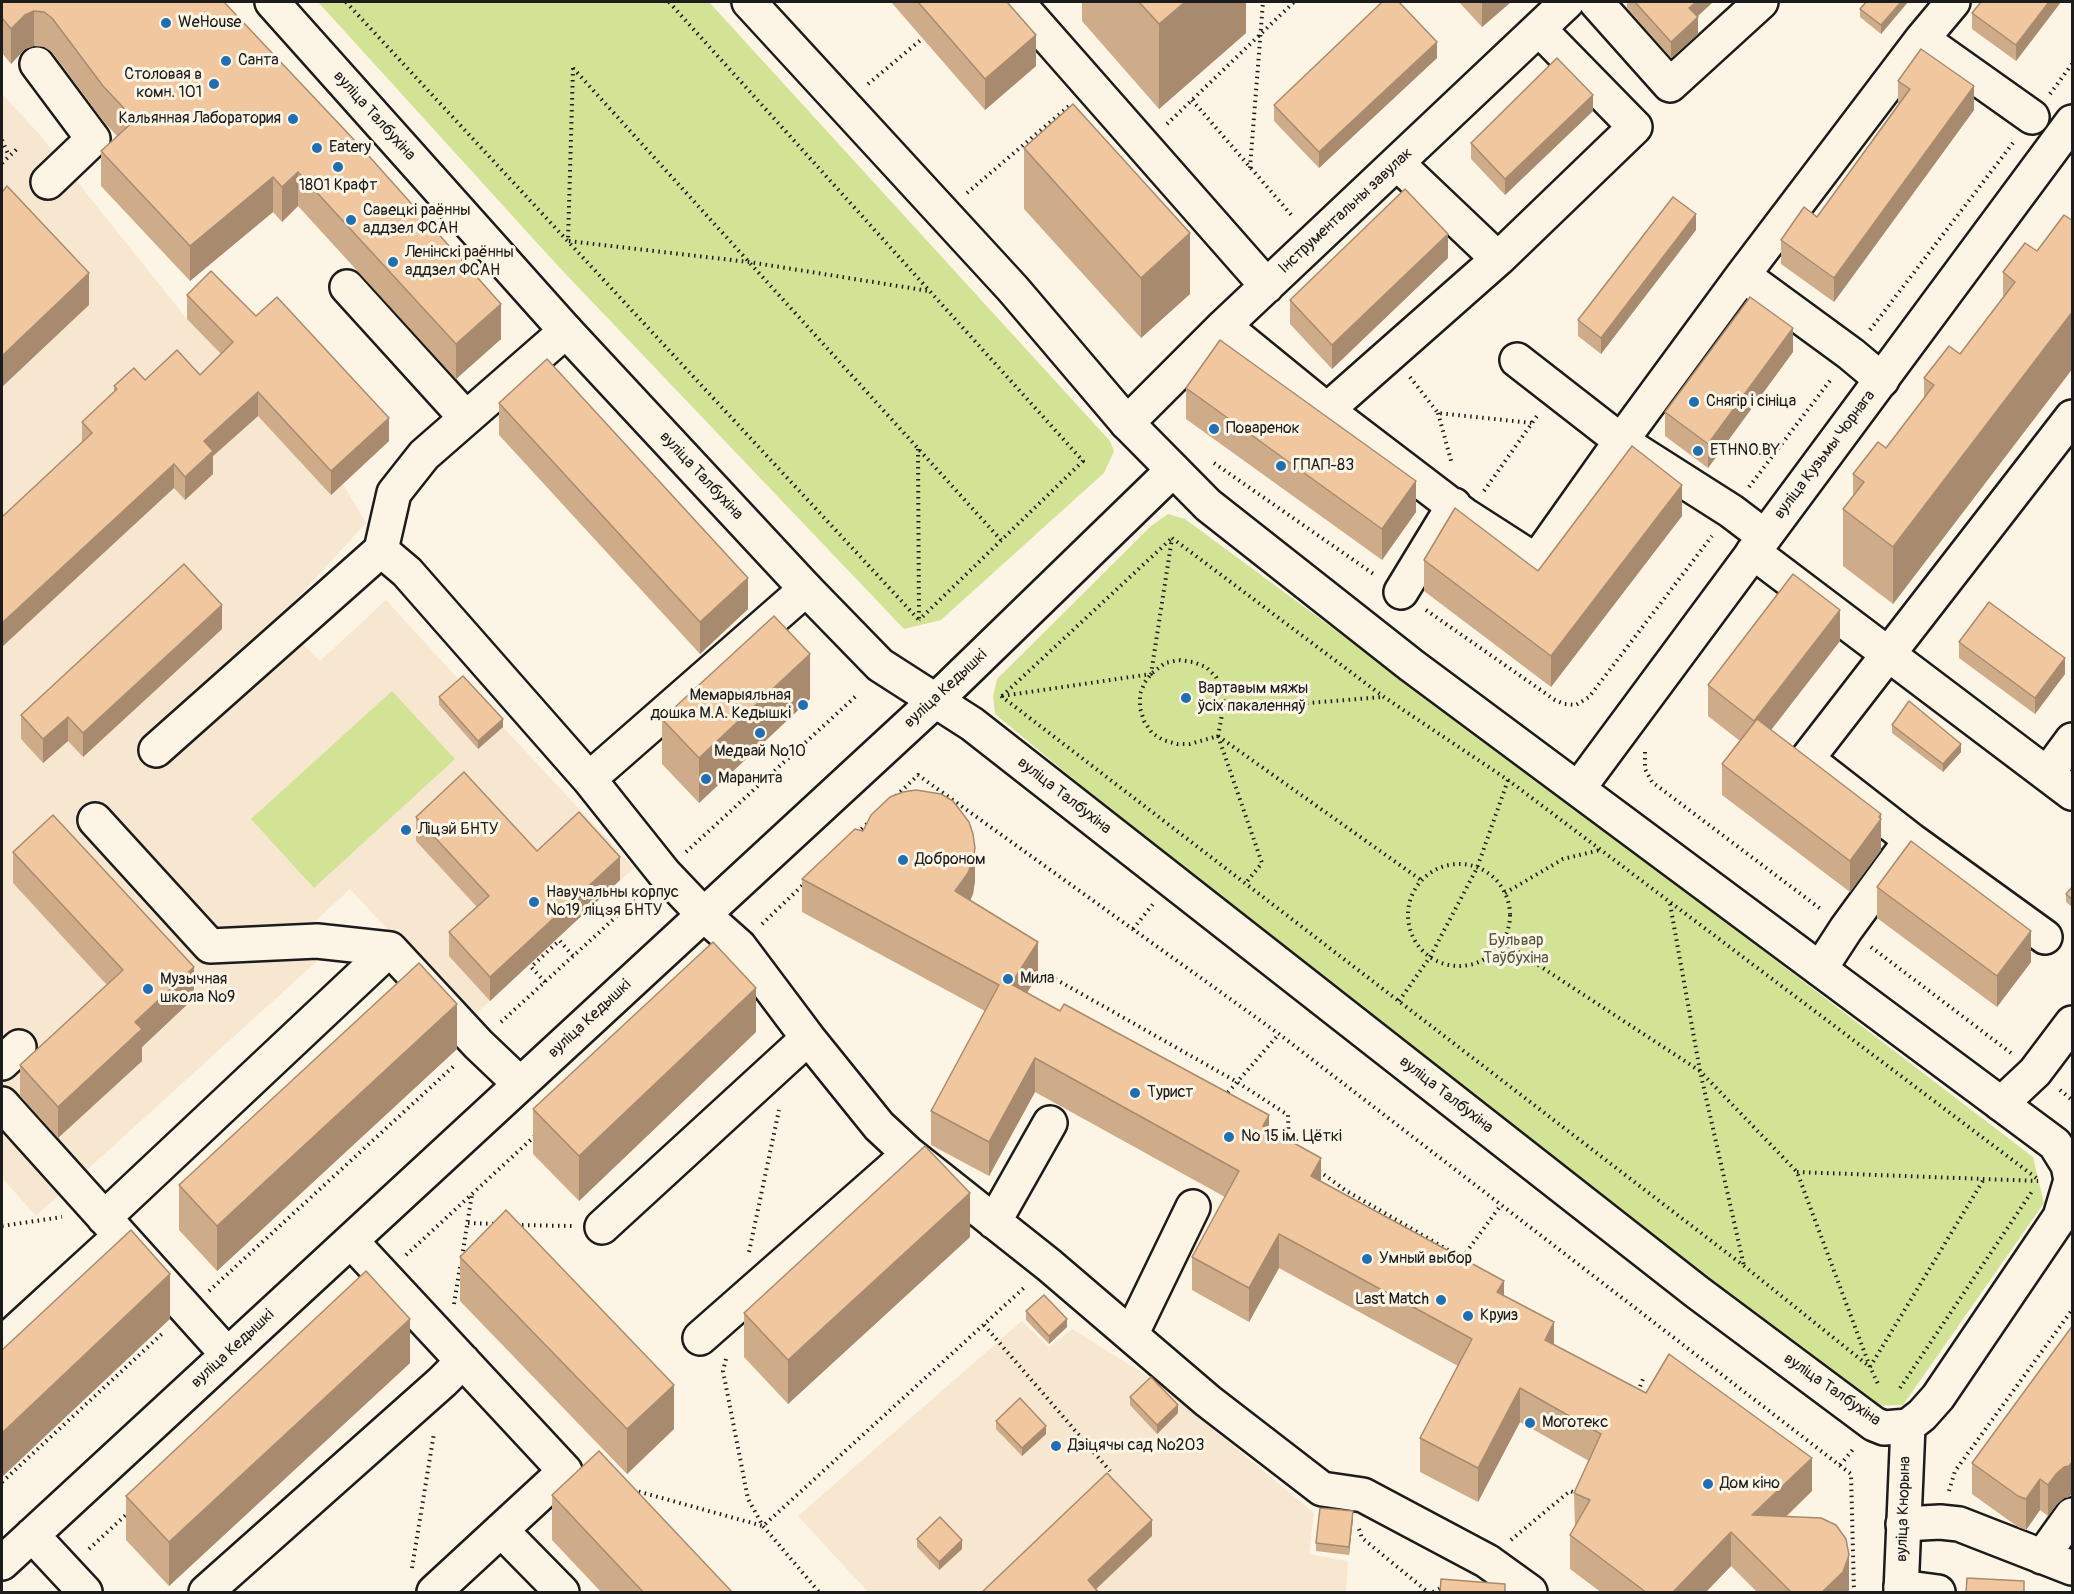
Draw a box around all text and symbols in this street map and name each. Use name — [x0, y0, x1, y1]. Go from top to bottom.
place label: WeHouse — [178, 13, 241, 33]
marker: WeHouse — [159, 16, 173, 30]
place label: Санта — [238, 51, 279, 71]
marker: Санта — [219, 54, 233, 68]
place label: Столовая в комн. 101 — [124, 65, 202, 103]
street label: вуліца Талбухіна — [329, 67, 419, 165]
marker: Столовая в комн. 101 — [207, 77, 221, 91]
place label: Кальянная Лаборатория — [119, 109, 281, 129]
marker: Кальянная Лаборатория — [286, 112, 300, 126]
place label: Eatery — [329, 138, 371, 158]
marker: Eatery — [310, 141, 324, 155]
street label: Інструментальны завулак — [1275, 144, 1417, 278]
marker: 1801 Крафт — [331, 160, 345, 174]
place label: 1801 Крафт — [299, 176, 377, 196]
place label: Савецкі раённы аддзел ФСАН — [363, 201, 471, 239]
marker: Савецкі раённы аддзел ФСАН — [344, 213, 358, 227]
place label: Ленінскі раённы аддзел ФСАН — [405, 243, 514, 281]
marker: Ленінскі раённы аддзел ФСАН — [386, 255, 400, 269]
street label: вуліца Кузьмы Чорнага — [1770, 387, 1880, 523]
place label: Снягір і сініца — [1706, 392, 1796, 412]
marker: Снягір і сініца — [1687, 395, 1701, 409]
place label: Поваренок — [1226, 419, 1300, 439]
marker: Поваренок — [1207, 422, 1221, 436]
street label: вуліца Талбухіна — [655, 428, 747, 524]
place label: ETHNO.BY — [1710, 441, 1780, 461]
marker: ETHNO.BY — [1691, 444, 1705, 458]
place label: ГПАП-83 — [1293, 456, 1354, 476]
marker: ГПАП-83 — [1274, 459, 1288, 473]
street label: вуліца Кедышкі — [901, 646, 991, 732]
place label: Вартавым мяжы ўсіх пакаленняў — [1198, 679, 1308, 717]
place label: Мемарыяльная дошка М.А. Кедышкі — [651, 686, 791, 724]
marker: Вартавым мяжы ўсіх пакаленняў — [1179, 691, 1193, 705]
marker: Мемарыяльная дошка М.А. Кедышкі — [796, 698, 810, 712]
marker: Медвай №10 — [753, 726, 767, 740]
place label: Медвай №10 — [714, 742, 806, 762]
street label: вуліца Талбухіна — [1013, 753, 1115, 839]
place label: Маранита — [718, 769, 783, 789]
marker: Маранита — [699, 772, 713, 786]
place label: Ліцэй БНТУ — [418, 820, 498, 840]
marker: Ліцэй БНТУ — [399, 823, 413, 837]
place label: Доброном — [915, 850, 986, 870]
marker: Доброном — [896, 853, 910, 867]
place label: Навучальны корпус №19 ліцэя БНТУ — [546, 883, 679, 921]
marker: Навучальны корпус №19 ліцэя БНТУ — [527, 895, 541, 909]
park label: Бульвар Таўбухіна — [1483, 931, 1549, 969]
place label: Мила — [1020, 969, 1054, 989]
place label: Музычная школа №9 — [160, 970, 235, 1008]
marker: Мила — [1001, 972, 1015, 986]
street label: вуліца Кедышкі — [545, 976, 635, 1062]
marker: Музычная школа №9 — [141, 982, 155, 996]
street label: вуліца Талбухіна — [1395, 1052, 1497, 1138]
place label: Турист — [1147, 1083, 1193, 1103]
marker: Турист — [1128, 1086, 1142, 1100]
place label: № 15 ім. Цёткі — [1241, 1127, 1342, 1147]
marker: № 15 ім. Цёткі — [1222, 1130, 1236, 1144]
place label: Умный выбор — [1379, 1249, 1472, 1269]
marker: Умный выбор — [1360, 1252, 1374, 1266]
place label: Last Match — [1355, 1290, 1429, 1310]
marker: Last Match — [1434, 1293, 1448, 1307]
street label: вуліца Кедышкі — [188, 1306, 278, 1392]
place label: Круиз — [1480, 1306, 1518, 1326]
marker: Круиз — [1461, 1309, 1475, 1323]
street label: вуліца Талбухіна — [1780, 1349, 1884, 1431]
place label: Моготекс — [1542, 1413, 1608, 1433]
marker: Моготекс — [1523, 1416, 1537, 1430]
place label: Дзіцячы сад №203 — [1068, 1436, 1204, 1456]
marker: Дзіцячы сад №203 — [1049, 1439, 1063, 1453]
street label: вуліца Кнорына — [1893, 1456, 1915, 1562]
place label: Дом кіно — [1720, 1474, 1780, 1494]
marker: Дом кіно — [1701, 1477, 1715, 1491]

